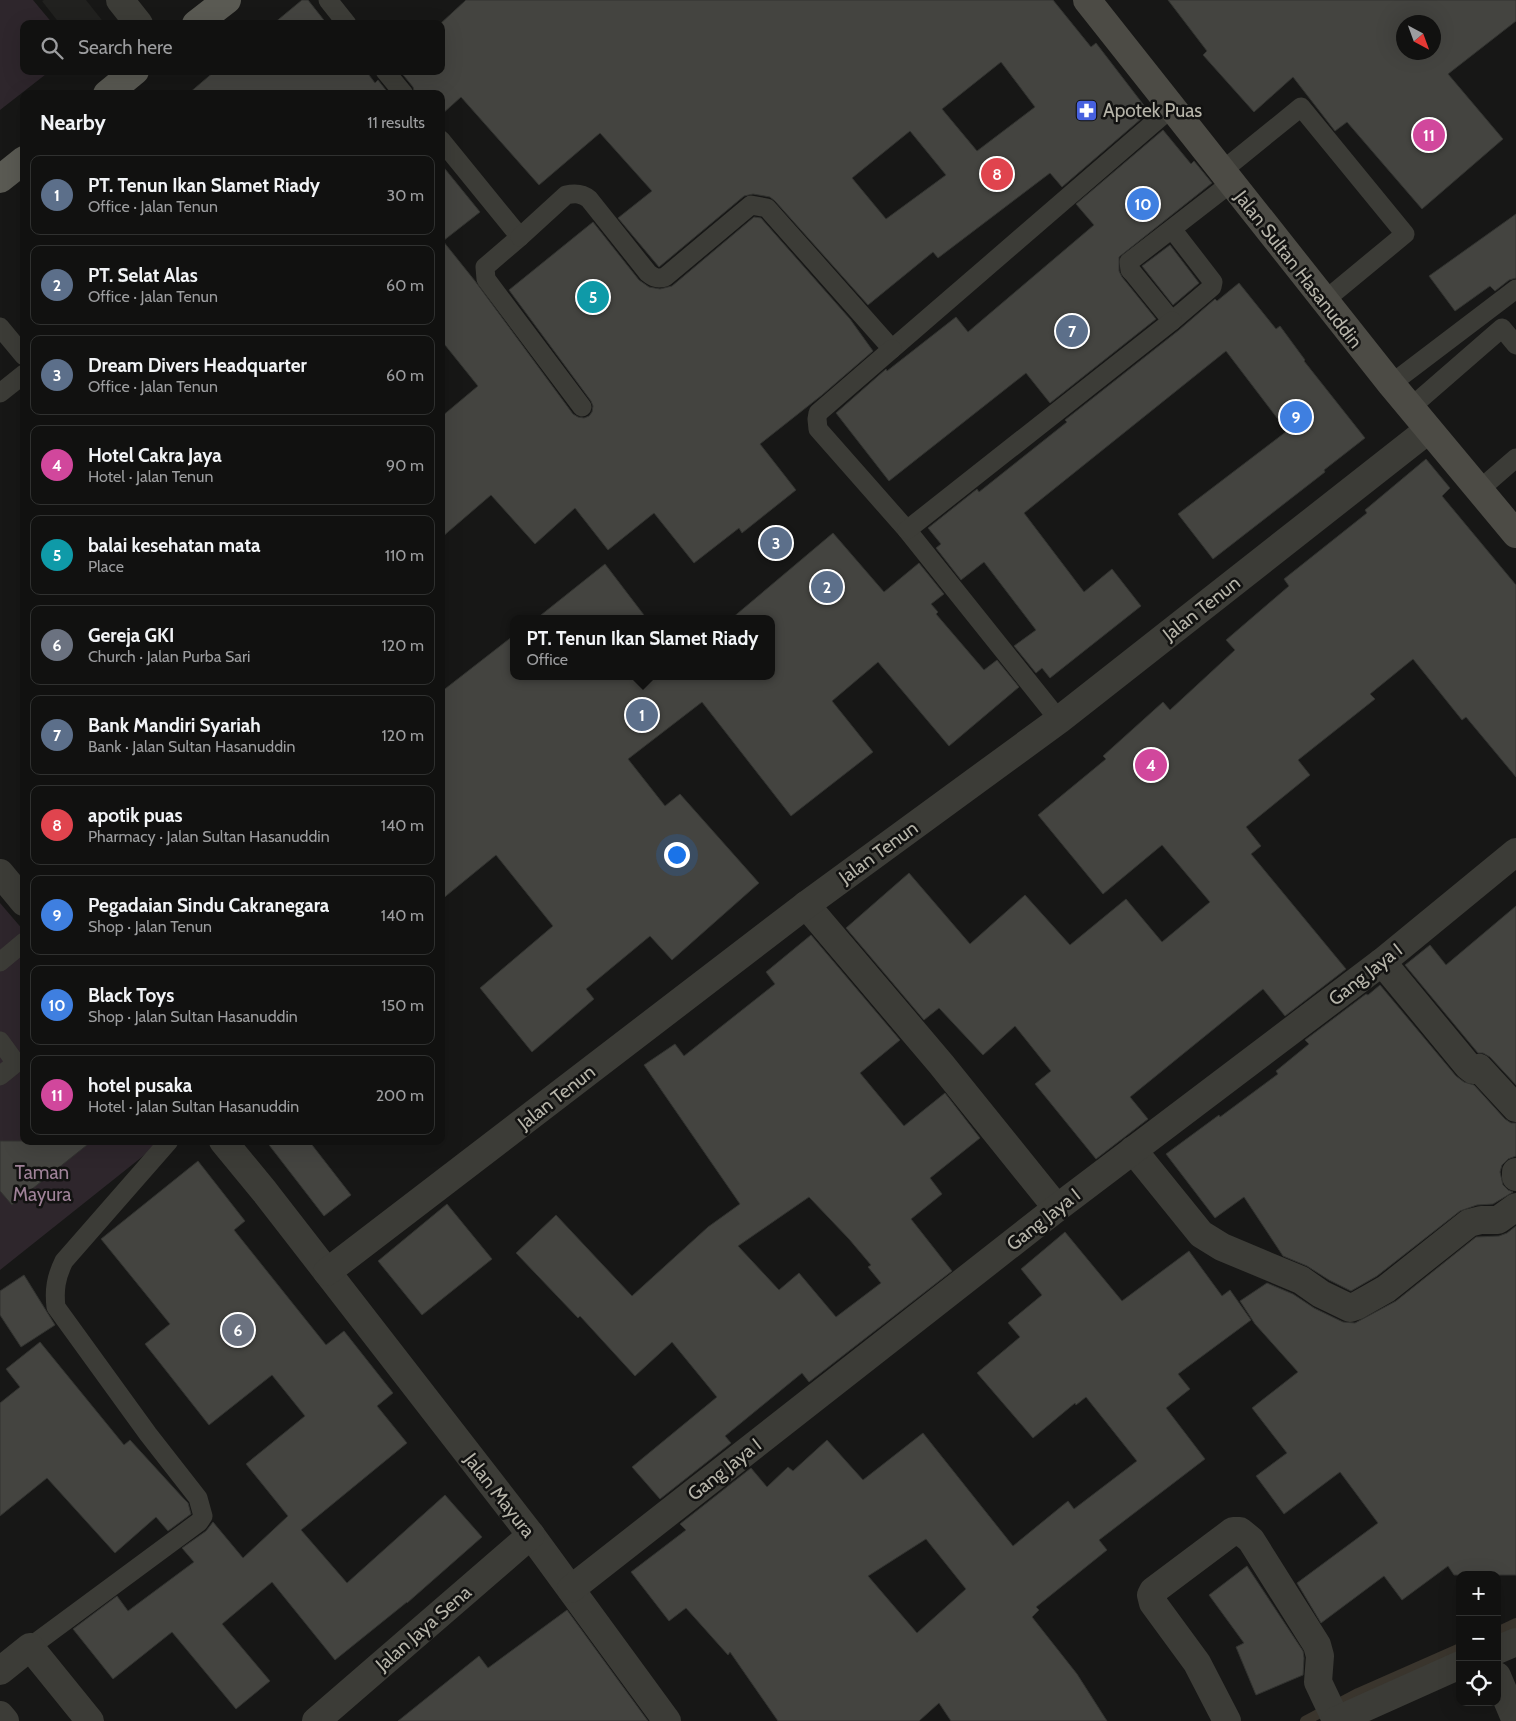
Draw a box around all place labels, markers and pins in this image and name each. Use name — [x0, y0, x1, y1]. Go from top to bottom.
pharmacy icon: Apotek Puas — [1075, 98, 1099, 122]
place label: Apotek Puas — [1103, 99, 1202, 122]
pin: 11 — [1413, 116, 1445, 154]
pin: 8 — [981, 155, 1013, 193]
pin: 10 — [1127, 185, 1159, 223]
pin: 5 — [577, 278, 609, 316]
pin: 7 — [1056, 312, 1088, 350]
pin: 9 — [1280, 398, 1312, 436]
pin: 3 — [760, 524, 792, 562]
pin: 2 — [811, 568, 843, 606]
pin: 1 — [626, 696, 658, 734]
pin: 4 — [1135, 746, 1167, 784]
pin: 6 — [222, 1311, 254, 1349]

